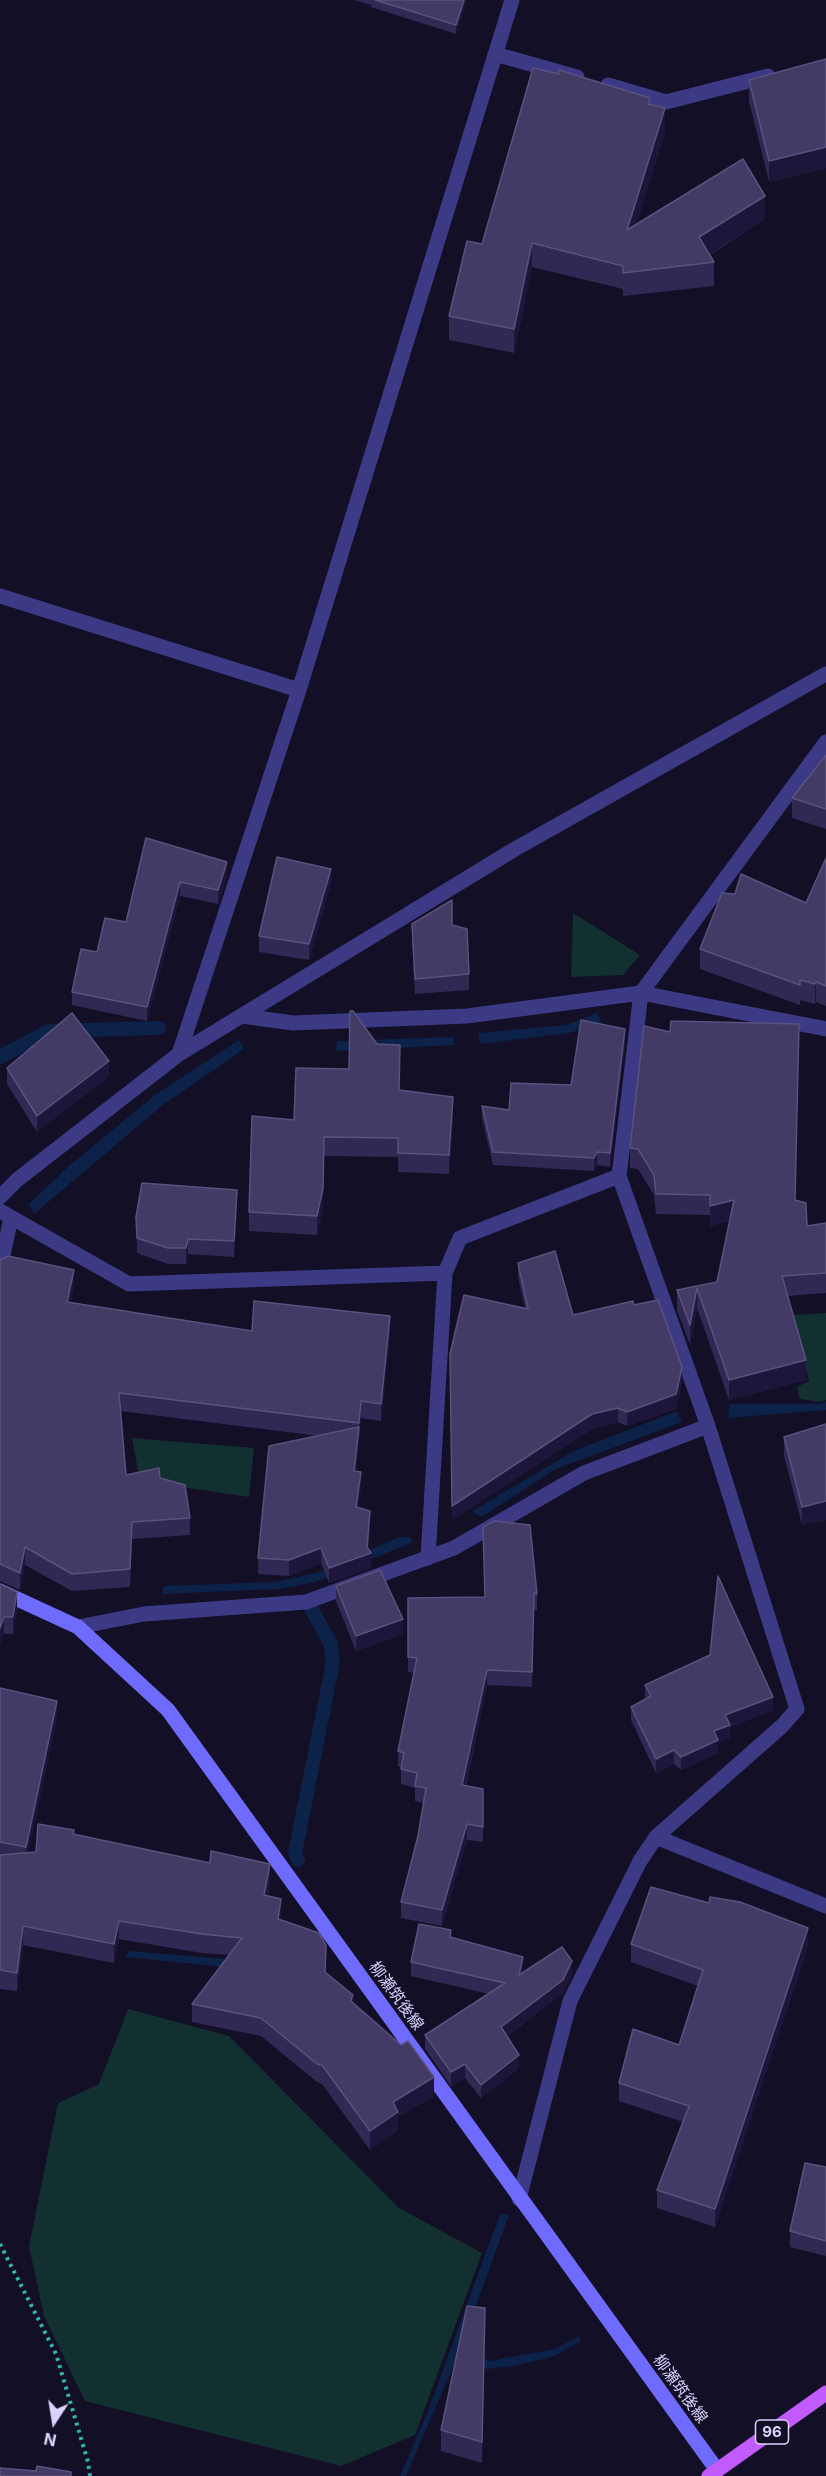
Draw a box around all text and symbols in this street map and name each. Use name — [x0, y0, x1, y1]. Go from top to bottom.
street label: 柳瀬筑後線 — [365, 1958, 427, 2034]
street label: 柳瀬筑後線 — [649, 2351, 711, 2427]
north arrow — [24, 2392, 84, 2452]
road number: 96 — [756, 2420, 788, 2444]
text: N — [42, 2429, 58, 2451]

